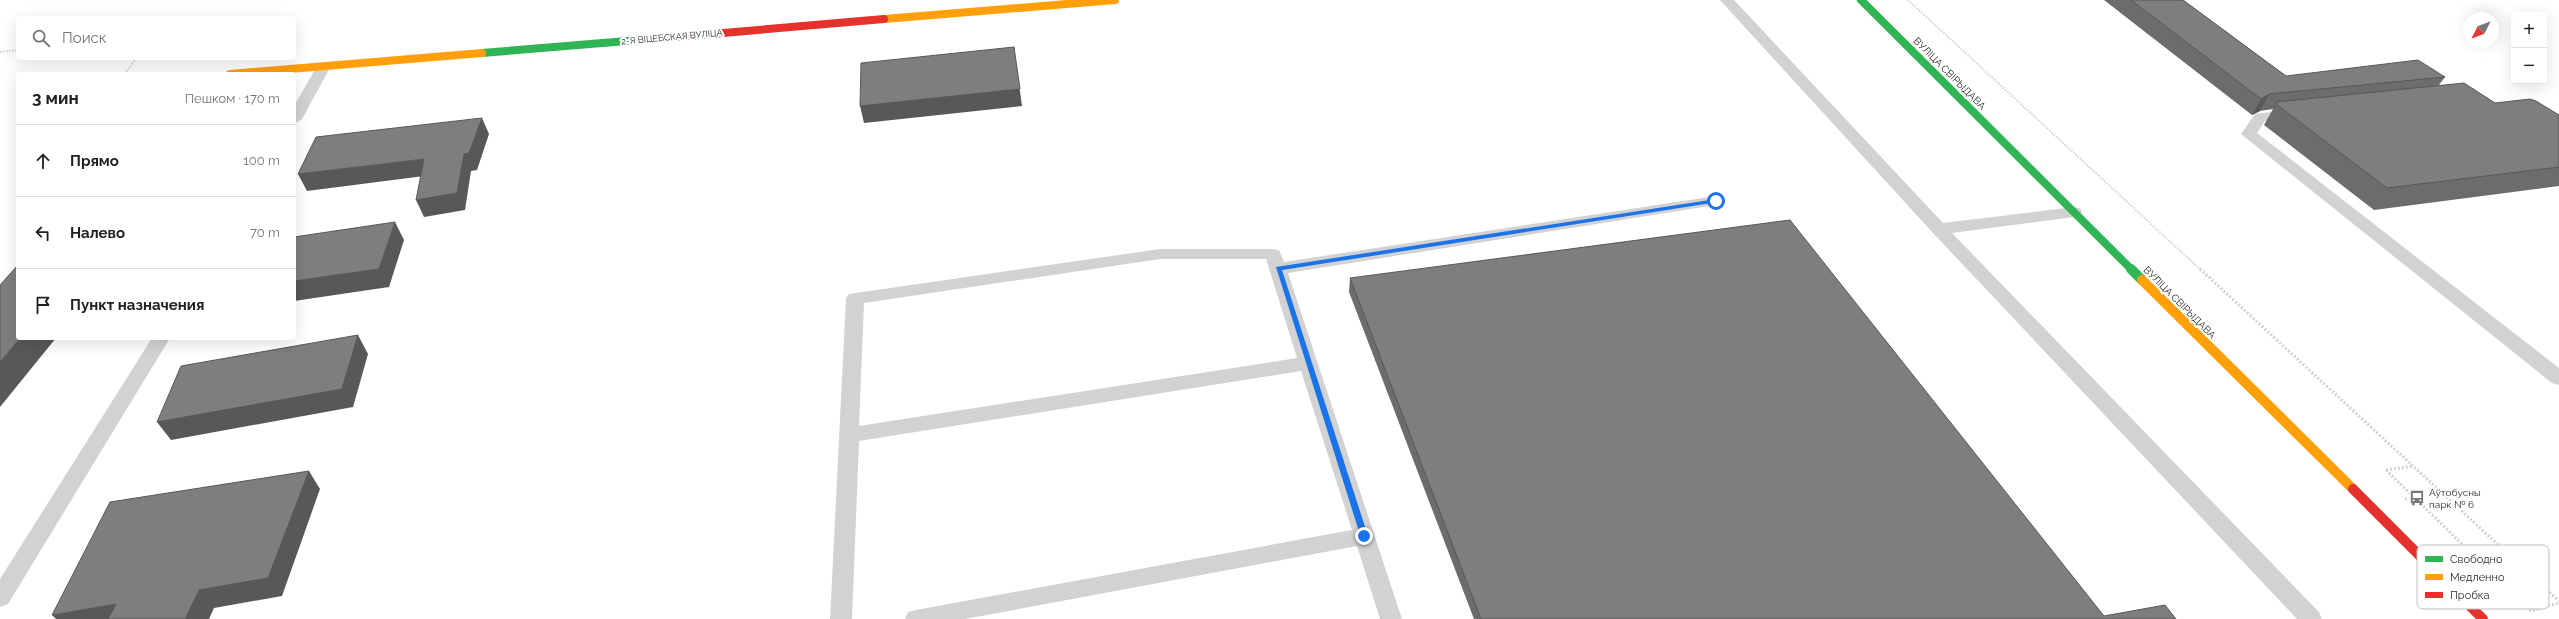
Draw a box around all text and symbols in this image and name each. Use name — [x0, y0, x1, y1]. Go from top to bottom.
north arrow — [2463, 12, 2499, 48]
map controls — [2511, 12, 2547, 84]
button: + — [2511, 12, 2547, 48]
search box — [16, 16, 296, 60]
icon: search — [30, 27, 52, 49]
street label: 2-Я ВІЦЕБСКАЯ ВУЛІЦА — [621, 28, 723, 46]
text: Поиск — [62, 29, 107, 47]
street label: ВУЛІЦА СВІРЫДАВА — [1911, 35, 1988, 112]
button: − — [2511, 48, 2547, 84]
text: 3 мин — [32, 88, 79, 108]
text: Пешком · 170 m — [185, 91, 280, 106]
icon: ahead — [32, 150, 54, 172]
text: Прямо — [70, 152, 119, 170]
text: 100 m — [243, 153, 280, 168]
route start — [1707, 192, 1725, 210]
icon: left — [32, 222, 54, 244]
text: Налево — [70, 224, 125, 242]
text: 70 m — [250, 225, 280, 240]
street label: ВУЛІЦА СВІРЫДАВА — [2141, 264, 2218, 341]
icon: arrive — [32, 294, 54, 316]
text: Пункт назначения — [70, 296, 204, 314]
place label: Аўтобусны парк № 6 — [2429, 487, 2481, 510]
bus stop icon: Аўтобусны парк № 6 — [2408, 489, 2426, 507]
route end — [1355, 527, 1373, 545]
legend — [2417, 545, 2549, 609]
text: Свободно — [2450, 553, 2503, 566]
text: Медленно — [2450, 571, 2505, 584]
text: Пробка — [2450, 589, 2490, 602]

